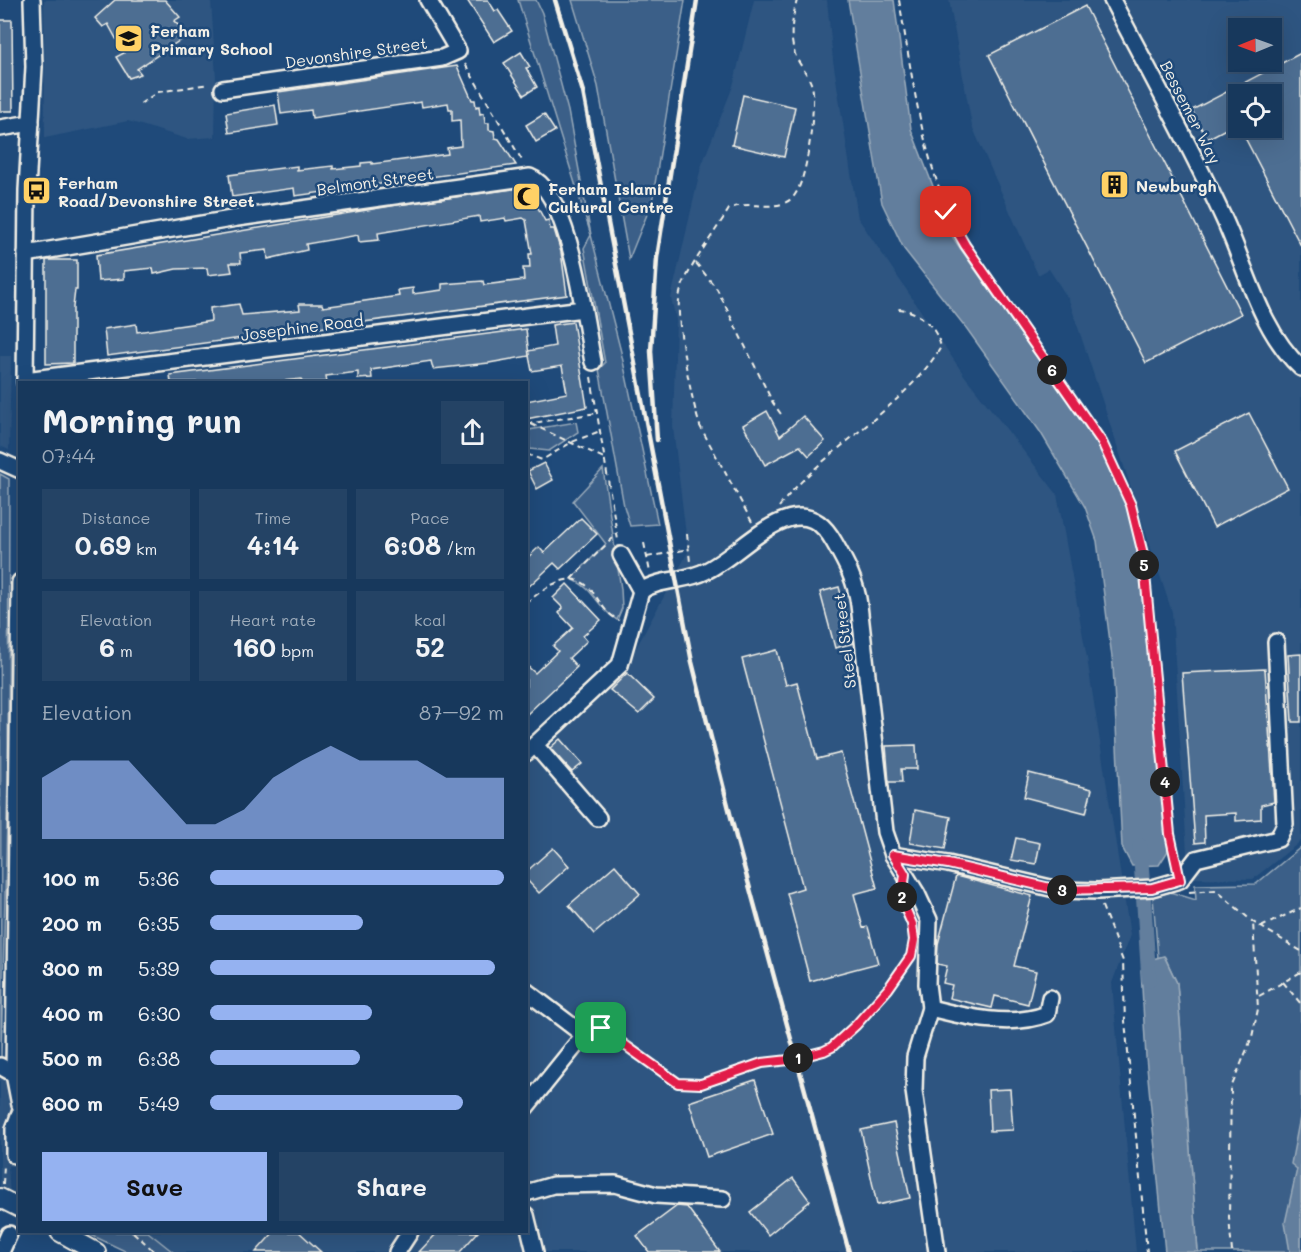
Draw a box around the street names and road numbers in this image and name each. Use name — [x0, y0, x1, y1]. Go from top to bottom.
street label: Devonshire Street — [284, 32, 428, 72]
street label: Bessemer Way — [1156, 57, 1226, 167]
street label: Belmont Street — [315, 162, 435, 200]
street label: Josephine Road — [239, 309, 365, 345]
street label: Steel Street — [828, 592, 860, 690]

